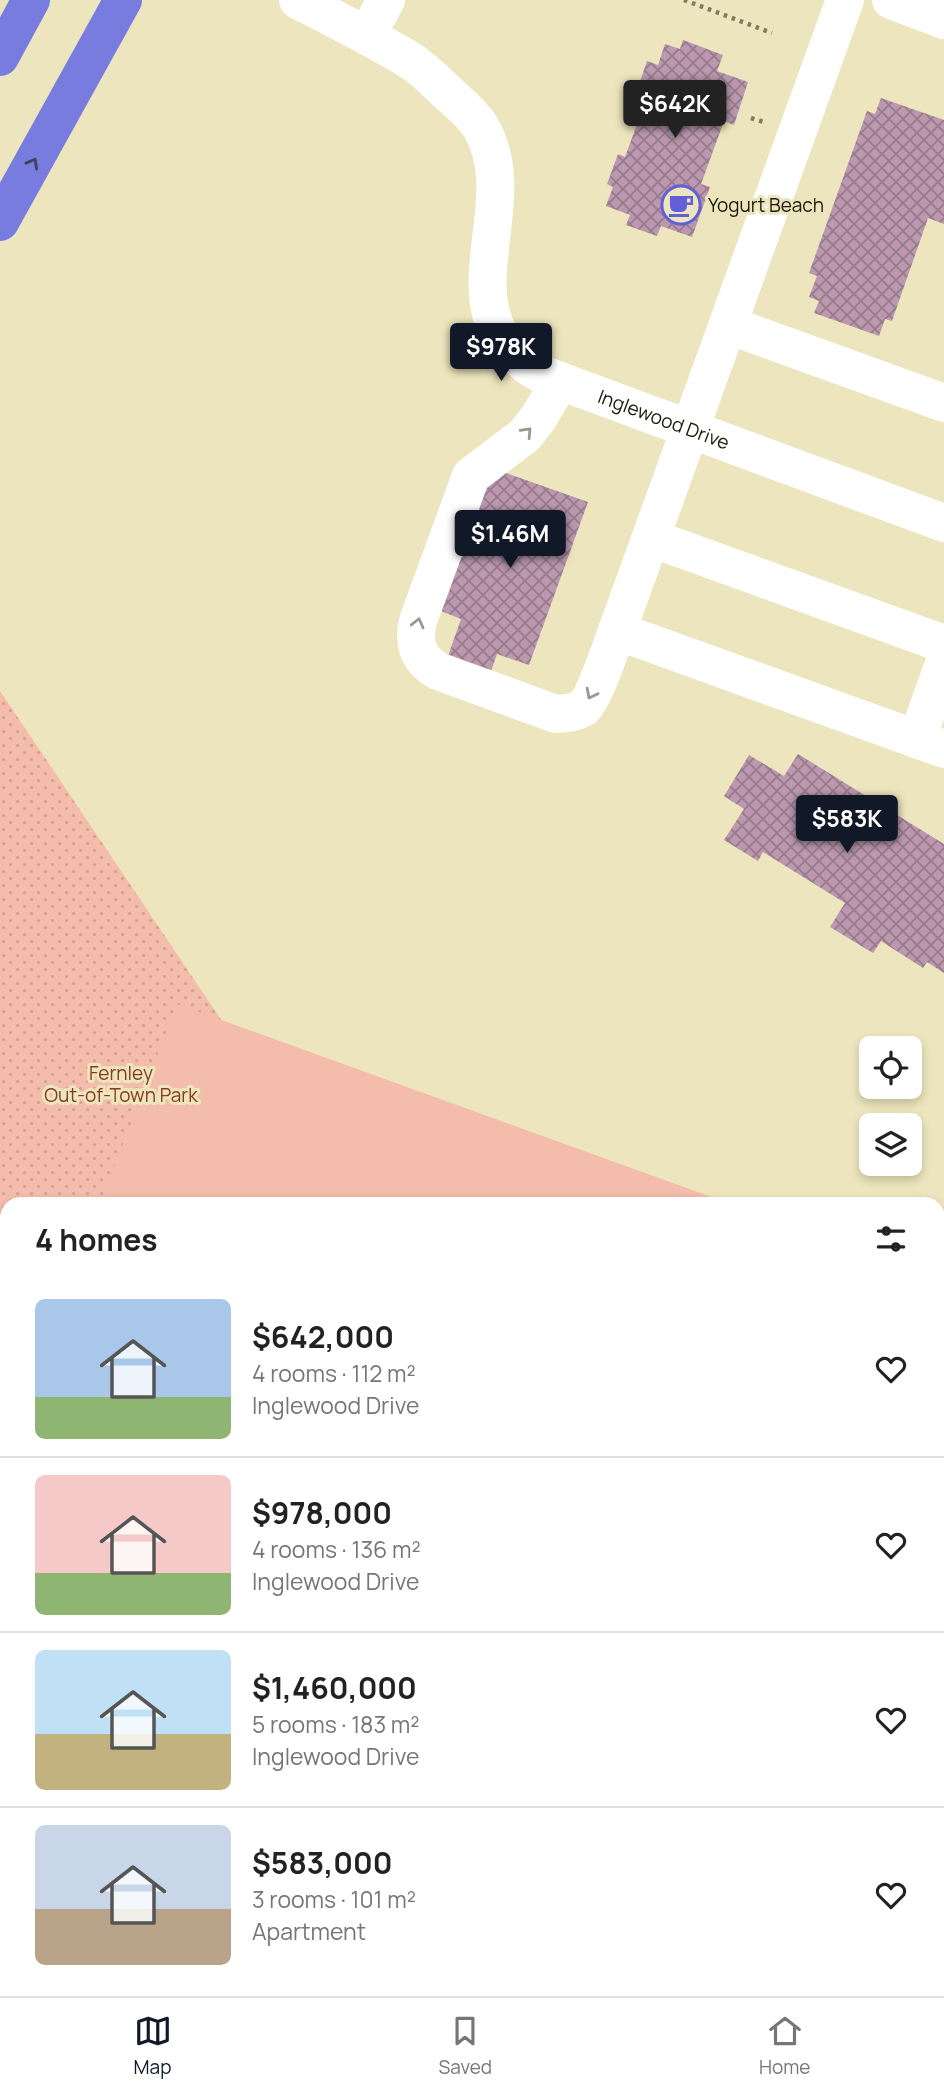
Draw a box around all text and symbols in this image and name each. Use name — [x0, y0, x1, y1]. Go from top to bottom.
pin: $642K — [626, 80, 724, 140]
text: $642K — [639, 87, 711, 119]
one-way arrow — [25, 157, 38, 170]
cafe icon: Yogurt Beach — [660, 184, 702, 226]
place label: Yogurt Beach — [708, 192, 824, 218]
pin: $978K — [452, 324, 550, 383]
text: $978K — [466, 330, 536, 362]
street label: Inglewood Drive — [594, 383, 733, 456]
one-way arrow — [518, 427, 531, 440]
pin: $1.46M — [453, 510, 567, 570]
text: $1.46M — [471, 517, 549, 549]
one-way arrow — [410, 617, 424, 629]
one-way arrow — [585, 687, 599, 700]
pin: $583K — [798, 796, 896, 855]
text: $583K — [812, 802, 882, 834]
map controls — [859, 1036, 922, 1176]
button: locate — [859, 1036, 922, 1099]
park label: Fernley Out-of-Town Park — [44, 1060, 198, 1108]
button: layers — [859, 1113, 922, 1176]
text: 4 homes — [35, 1219, 158, 1260]
icon: filters — [872, 1220, 910, 1258]
text: $642,000 — [252, 1316, 394, 1357]
icon: home — [91, 1327, 175, 1411]
icon: heart — [872, 1350, 910, 1388]
text: 4 rooms · 112 m² — [252, 1357, 416, 1389]
text: Inglewood Drive — [252, 1389, 419, 1421]
text: $978,000 — [252, 1492, 392, 1533]
icon: home — [91, 1503, 175, 1587]
icon: heart — [872, 1526, 910, 1564]
text: 4 rooms · 136 m² — [252, 1533, 421, 1565]
text: Inglewood Drive — [252, 1565, 419, 1597]
text: $1,460,000 — [252, 1667, 417, 1708]
icon: home — [91, 1678, 175, 1762]
icon: heart — [872, 1701, 910, 1739]
text: 5 rooms · 183 m² — [252, 1708, 419, 1740]
text: Inglewood Drive — [252, 1740, 419, 1772]
text: $583,000 — [252, 1842, 393, 1883]
icon: home — [91, 1853, 175, 1937]
icon: heart — [872, 1876, 910, 1914]
text: 3 rooms · 101 m² — [252, 1883, 416, 1915]
text: Apartment — [252, 1915, 366, 1947]
tab: Map — [134, 2012, 172, 2080]
tab: Saved — [439, 2012, 492, 2080]
tab: Home — [759, 2012, 810, 2080]

